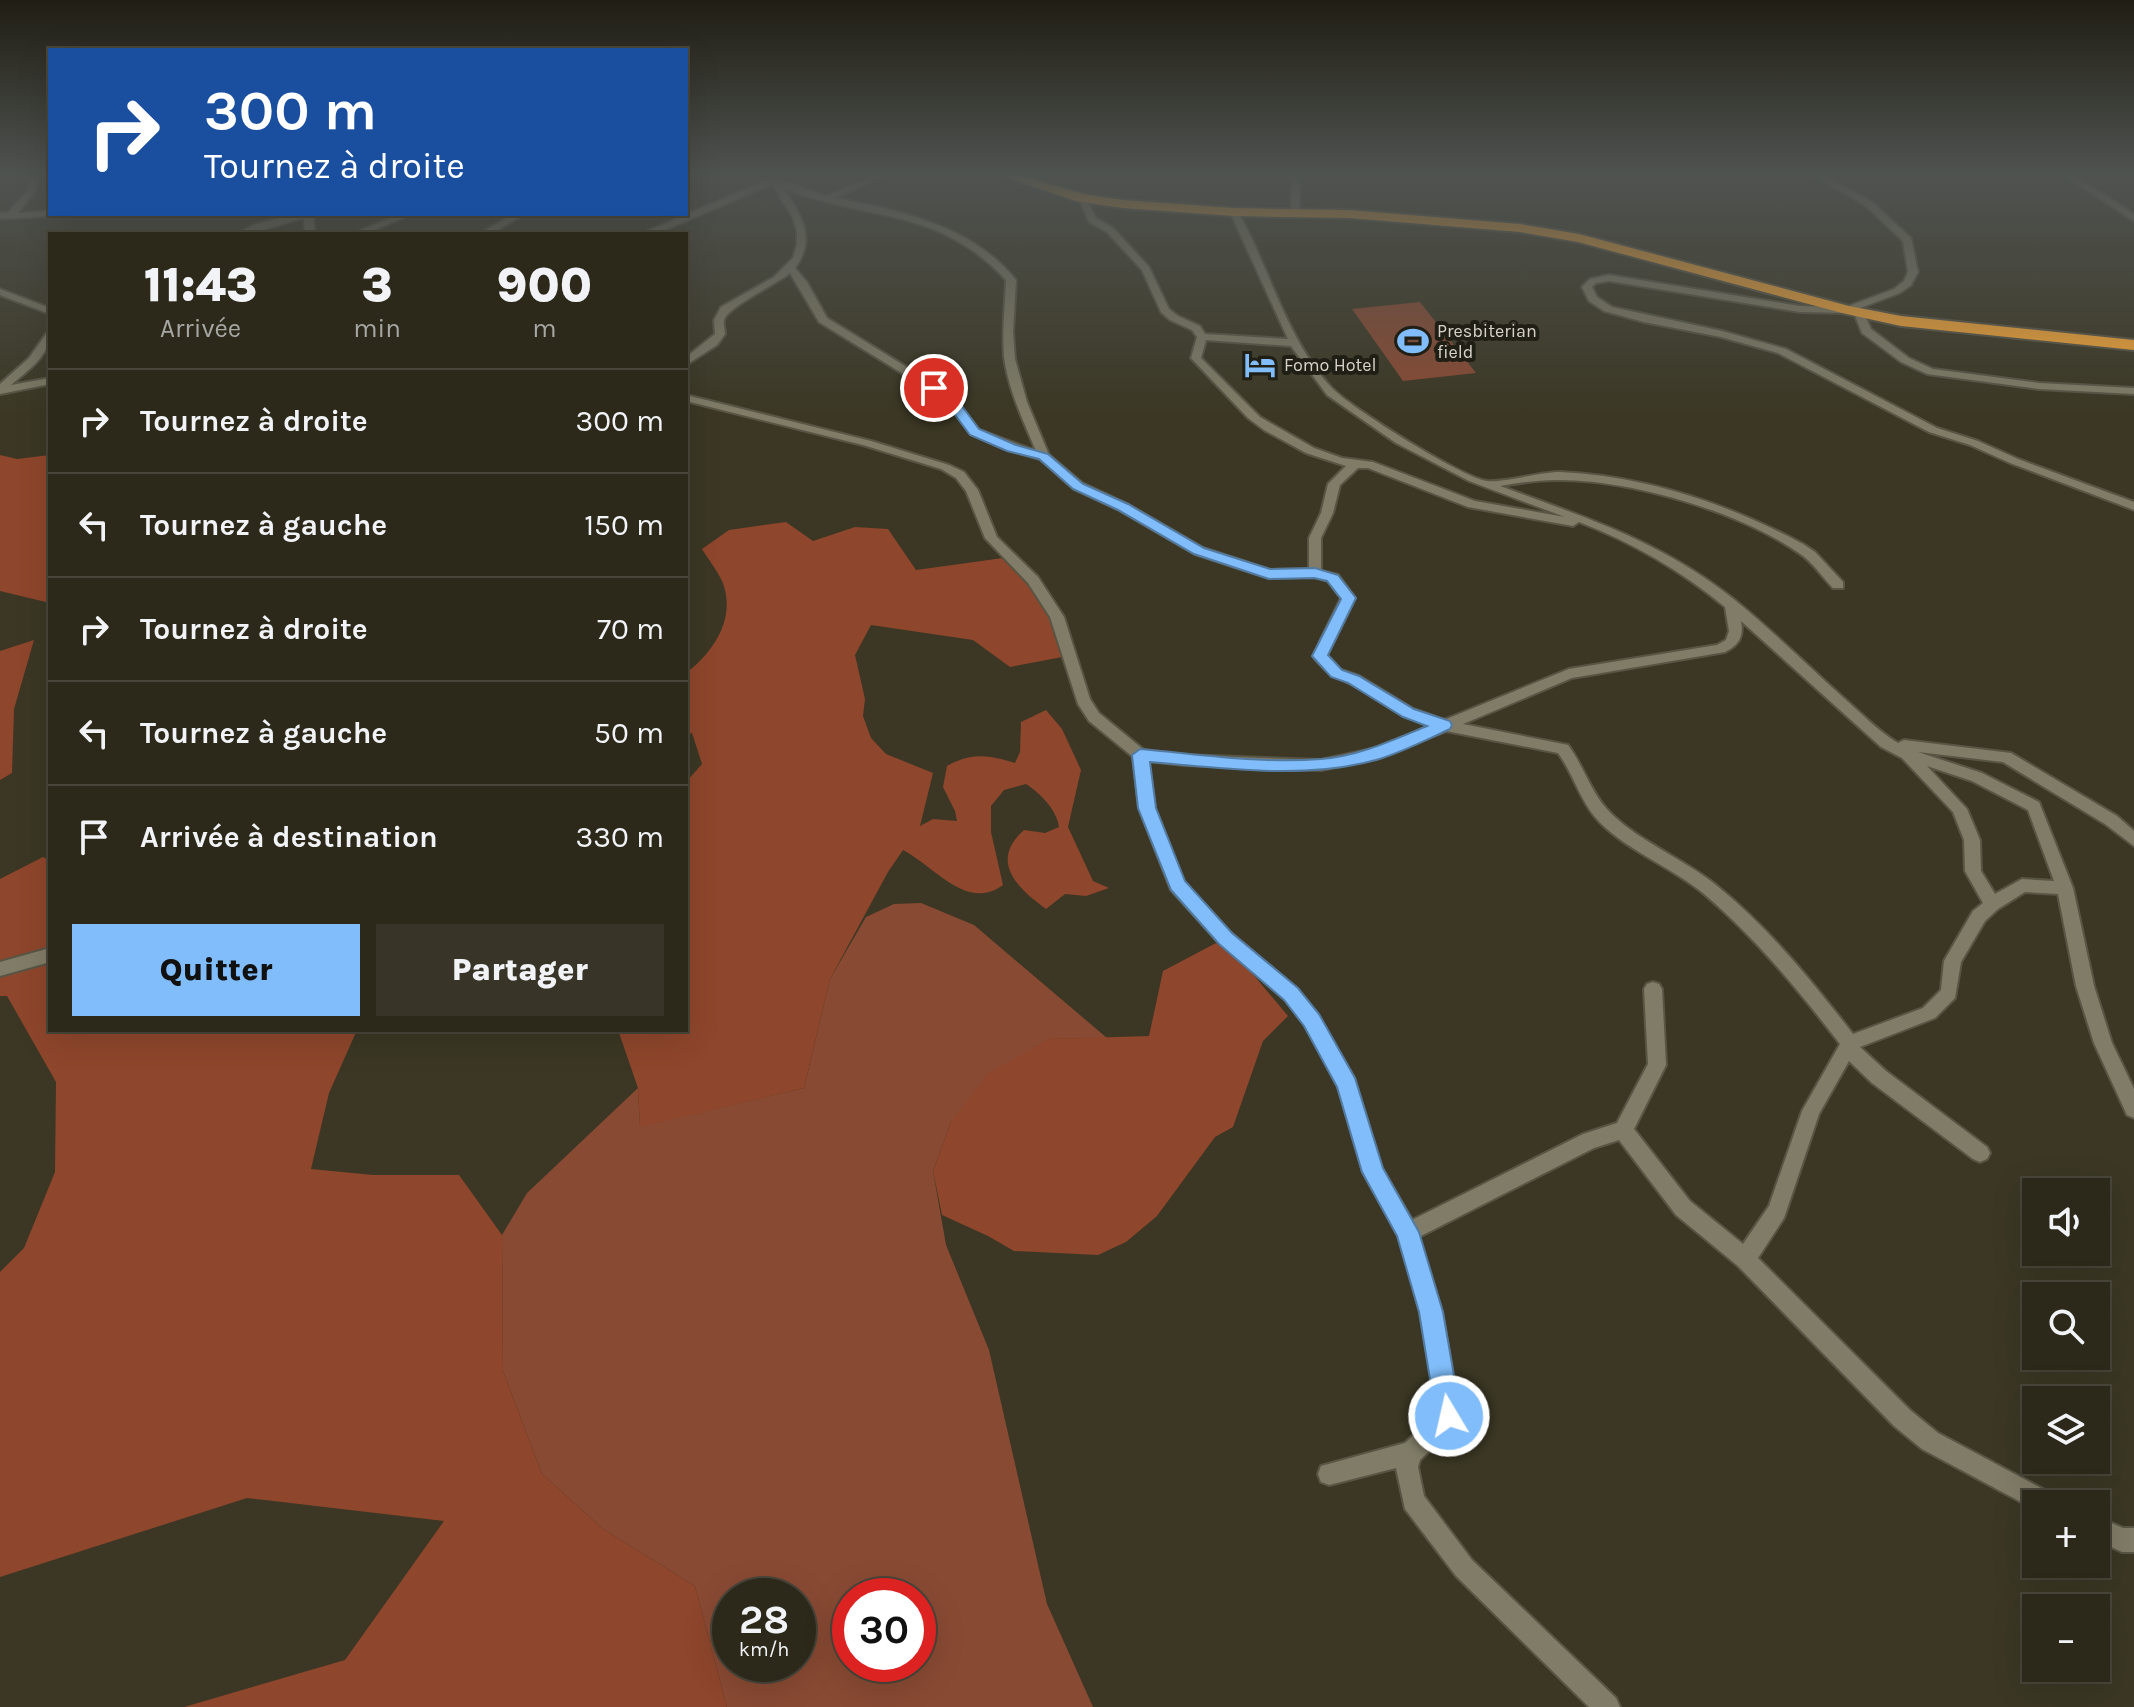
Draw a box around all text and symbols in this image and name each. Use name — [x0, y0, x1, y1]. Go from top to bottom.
text: 300 m — [204, 78, 377, 143]
icon: right — [72, 80, 176, 184]
text: Tournez à droite — [204, 145, 465, 187]
text: 11:43 — [144, 257, 257, 313]
text: 3 — [361, 257, 393, 313]
text: 900 — [497, 257, 592, 313]
text: Arrivée — [160, 313, 241, 344]
text: min — [353, 313, 401, 344]
text: m — [532, 313, 557, 344]
place label: Presbiterian field — [1437, 320, 1537, 363]
sports icon: Presbiterian field — [1396, 324, 1430, 358]
hotel icon: Fomo Hotel — [1243, 348, 1277, 382]
pin — [900, 354, 968, 422]
place label: Fomo Hotel — [1284, 354, 1377, 376]
icon: arrive — [912, 366, 956, 410]
icon: right — [72, 399, 116, 443]
text: Tournez à droite — [140, 403, 368, 439]
text: 300 m — [575, 403, 664, 439]
icon: left — [72, 503, 116, 547]
text: Tournez à gauche — [140, 507, 387, 543]
text: 150 m — [584, 507, 664, 543]
icon: right — [72, 607, 116, 651]
text: Tournez à droite — [140, 611, 368, 647]
text: 70 m — [597, 611, 664, 647]
icon: left — [72, 711, 116, 755]
text: Tournez à gauche — [140, 715, 387, 751]
text: 50 m — [594, 715, 664, 751]
icon: arrive — [72, 815, 116, 859]
text: Arrivée à destination — [140, 819, 438, 855]
text: 330 m — [576, 819, 664, 855]
button: Quitter — [72, 924, 360, 1016]
button: Partager — [376, 924, 664, 1016]
map controls — [2022, 1178, 2110, 1682]
button: sound — [2022, 1178, 2110, 1266]
button: search — [2022, 1282, 2110, 1370]
position arrow — [1407, 1374, 1491, 1458]
button: layers — [2022, 1386, 2110, 1474]
button: + — [2022, 1490, 2110, 1578]
speed limit sign: 30 — [832, 1578, 936, 1682]
button: − — [2022, 1594, 2110, 1682]
text: 28 — [739, 1596, 789, 1643]
text: km/h — [739, 1638, 789, 1661]

